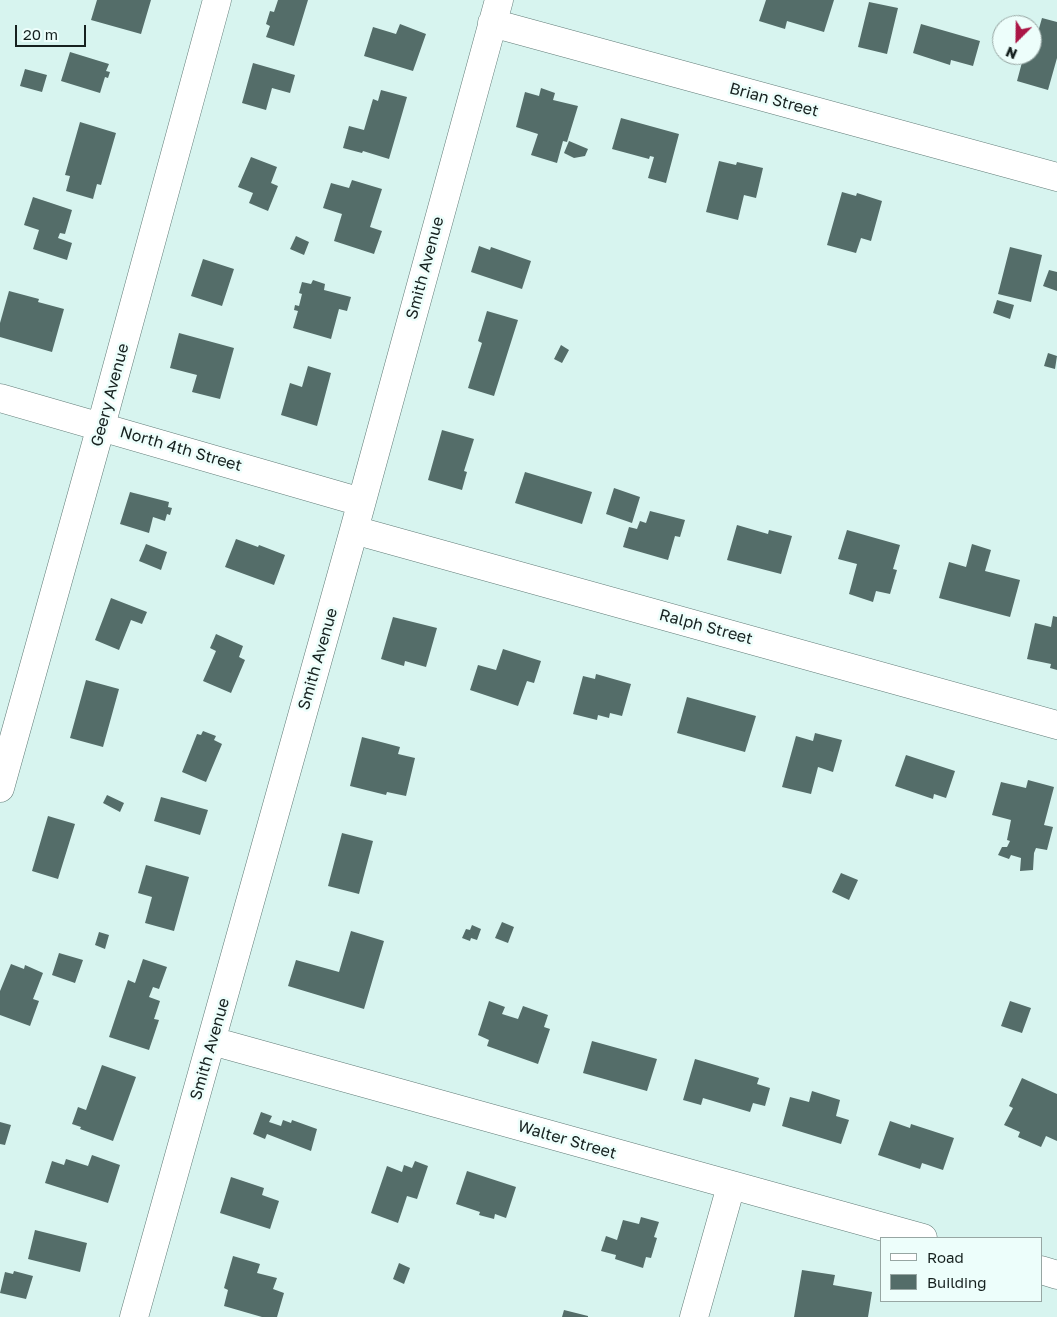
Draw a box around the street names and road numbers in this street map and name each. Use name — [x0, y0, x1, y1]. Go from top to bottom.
street label: Brian Street — [727, 79, 821, 121]
street label: Smith Avenue — [402, 215, 448, 321]
street label: Geery Avenue — [87, 341, 133, 449]
street label: North 4th Street — [118, 422, 244, 476]
street label: Ralph Street — [657, 605, 755, 649]
street label: Smith Avenue — [294, 606, 342, 712]
street label: Smith Avenue — [186, 996, 234, 1102]
street label: Walter Street — [515, 1117, 619, 1163]

